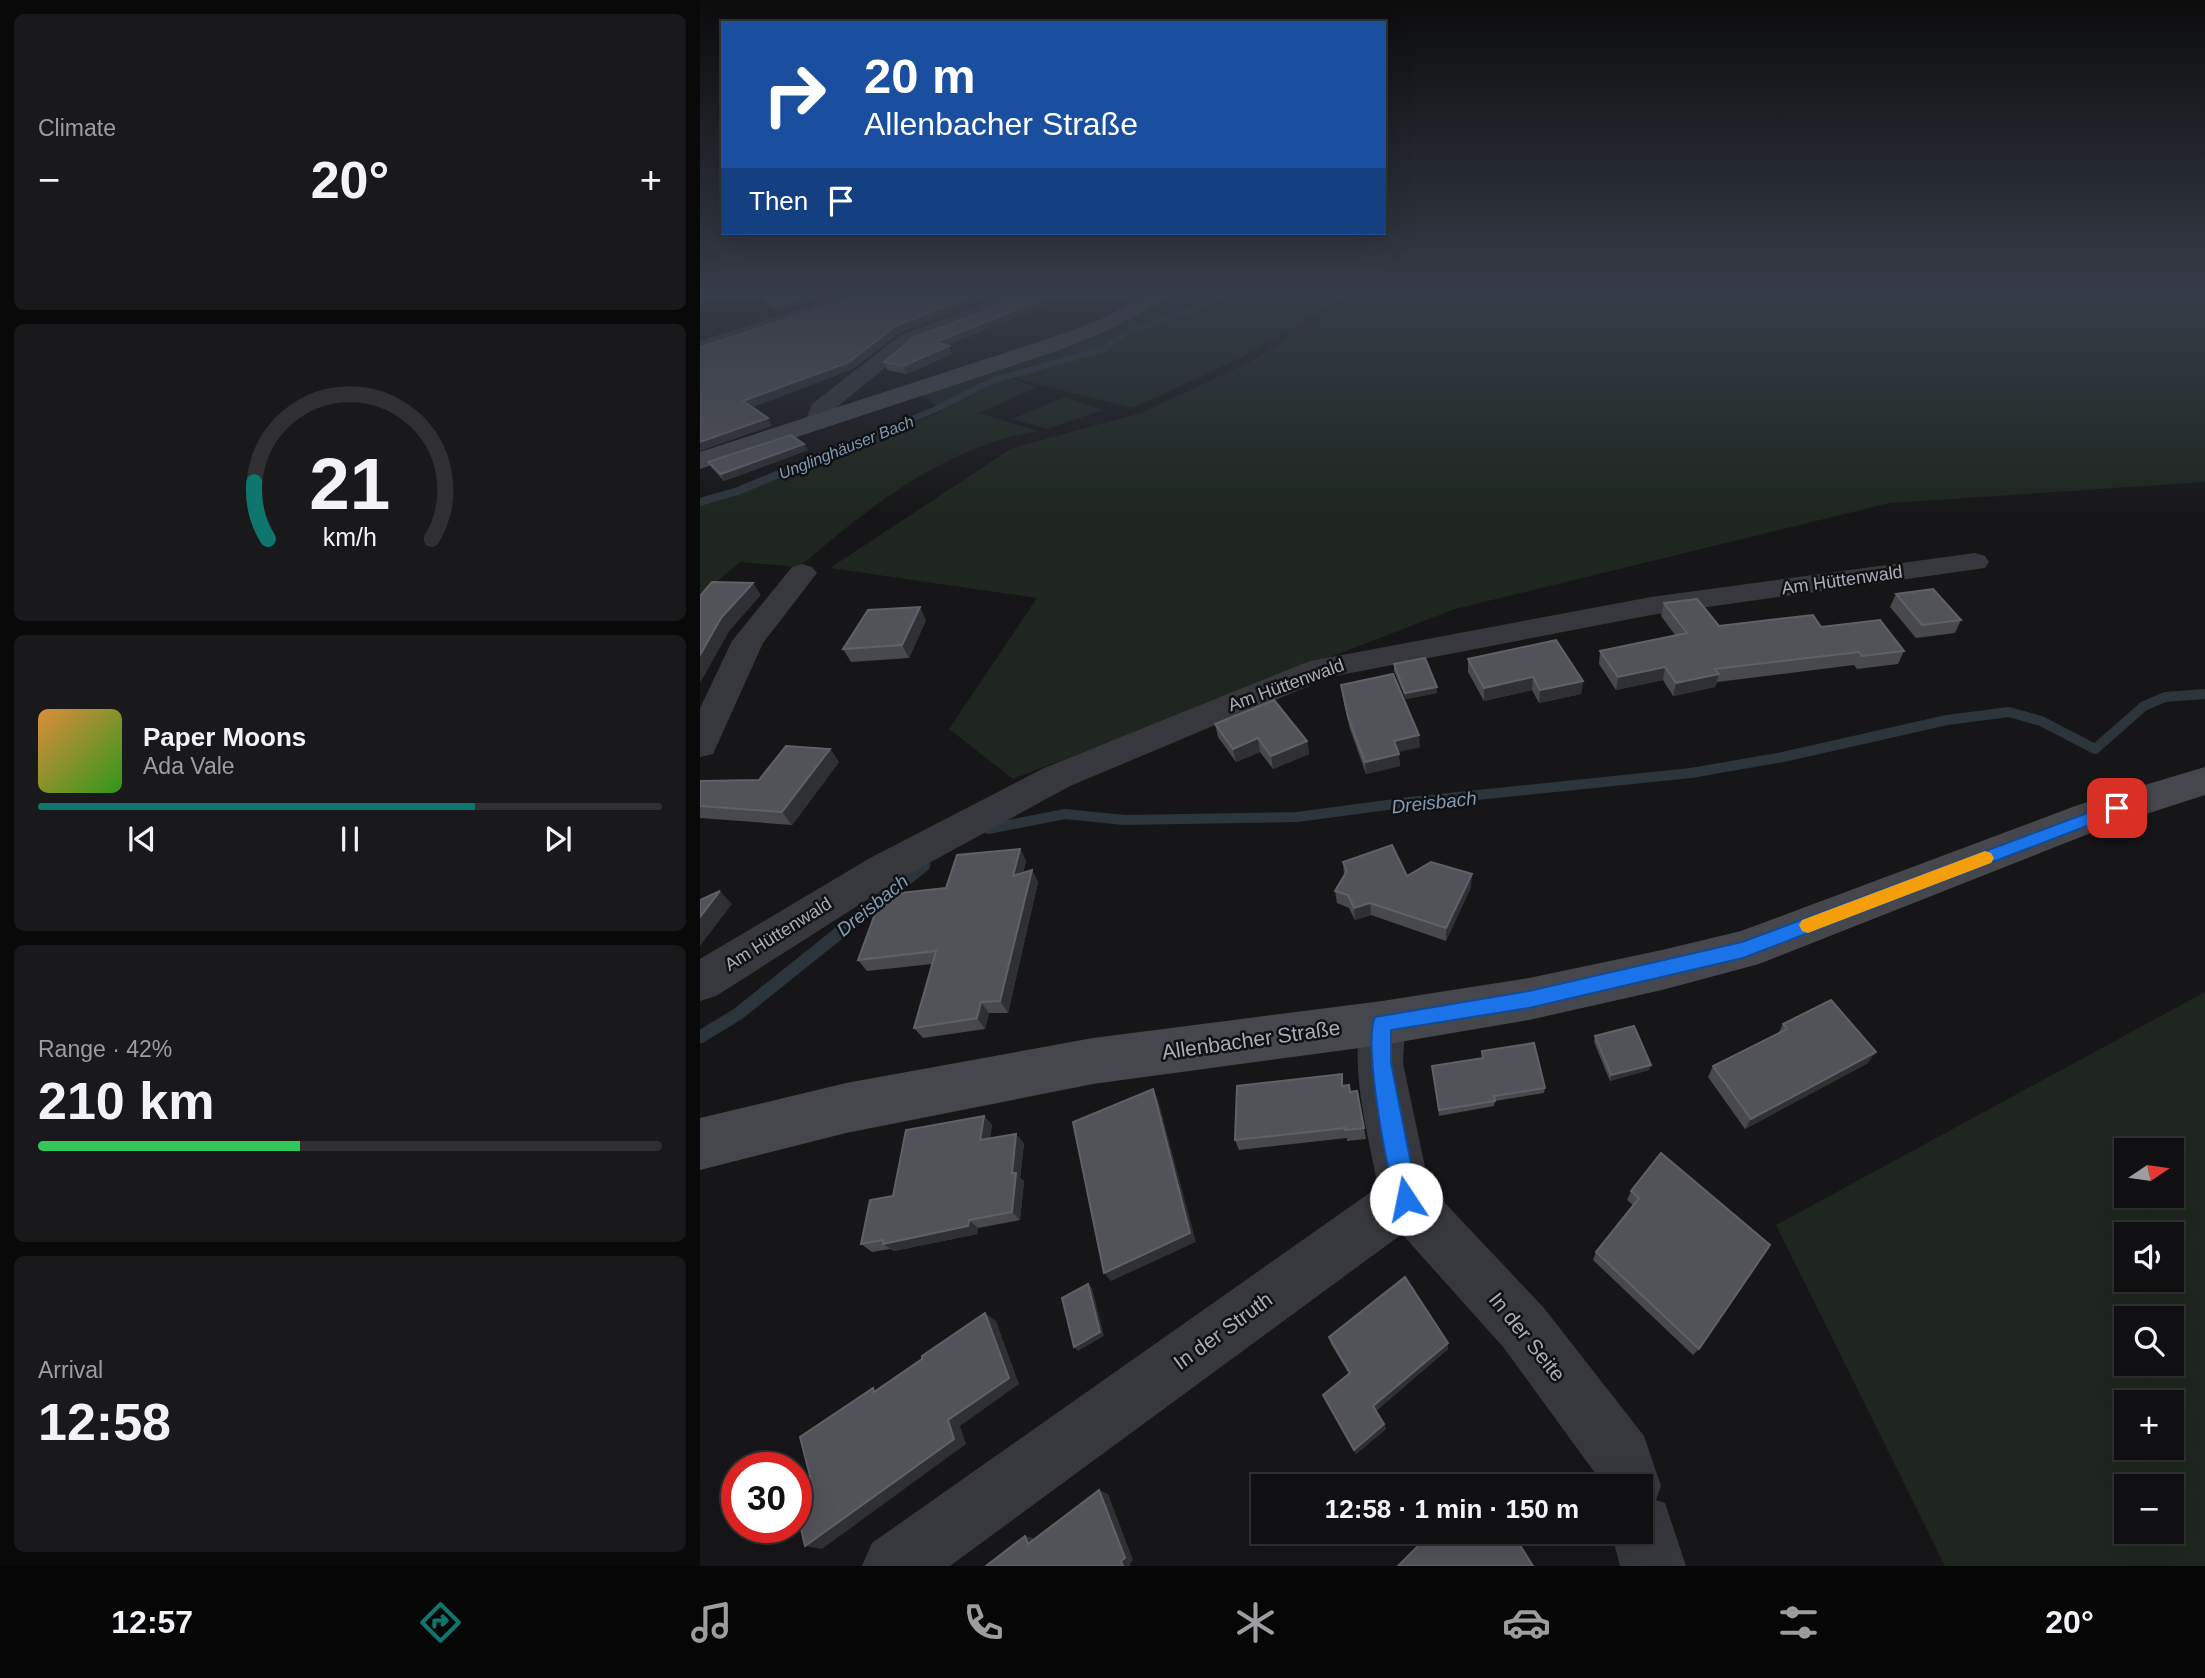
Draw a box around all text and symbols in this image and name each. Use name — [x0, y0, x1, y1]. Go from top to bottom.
icon: right — [749, 49, 840, 140]
text: 20 m — [864, 49, 976, 103]
text: Allenbacher Straße — [864, 106, 1138, 142]
text: Climate — [38, 115, 116, 141]
text: 20° — [311, 151, 389, 209]
text: − — [38, 159, 60, 201]
text: + — [640, 159, 662, 201]
icon: arrive — [822, 182, 860, 220]
text: Then — [749, 186, 808, 216]
water label: Unglinghäuser Bach — [776, 413, 916, 482]
text: 21 — [310, 443, 390, 524]
text: km/h — [323, 522, 377, 550]
street label: Am Hüttenwald — [1780, 562, 1904, 598]
street label: Am Hüttenwald — [1225, 655, 1347, 715]
text: Paper Moons — [143, 722, 306, 752]
text: Ada Vale — [143, 753, 235, 779]
pin — [2087, 778, 2147, 838]
water label: Dreisbach — [1390, 788, 1478, 817]
icon: arrive — [2098, 789, 2136, 827]
icon: previous — [123, 820, 161, 858]
icon: pause — [331, 820, 369, 858]
icon: next — [539, 820, 577, 858]
water label: Dreisbach — [832, 870, 912, 940]
street label: Am Hüttenwald — [721, 893, 835, 975]
street label: Allenbacher Straße — [1160, 1016, 1342, 1063]
text: Range · 42% — [38, 1036, 172, 1062]
text: 210 km — [38, 1072, 214, 1130]
north arrow — [2114, 1138, 2184, 1208]
map controls — [2114, 1138, 2184, 1544]
position arrow — [1369, 1162, 1443, 1236]
button: sound — [2114, 1222, 2184, 1292]
street label: In der Struth — [1169, 1287, 1276, 1374]
street label: In der Seite — [1485, 1288, 1570, 1386]
button: search — [2114, 1306, 2184, 1376]
text: Arrival — [38, 1357, 103, 1383]
button: + — [2114, 1390, 2184, 1460]
text: 12:58 — [38, 1393, 171, 1451]
speed limit sign: 30 — [721, 1452, 812, 1543]
button: − — [2114, 1474, 2184, 1544]
text: 12:58 · 1 min · 150 m — [1325, 1494, 1579, 1524]
icon: directions — [416, 1598, 465, 1647]
icon: music — [687, 1598, 736, 1647]
icon: phone — [959, 1598, 1008, 1647]
icon: climate — [1231, 1598, 1280, 1647]
icon: car — [1502, 1598, 1551, 1647]
icon: filters — [1774, 1598, 1823, 1647]
text: 12:57 — [111, 1604, 193, 1640]
text: 20° — [2045, 1604, 2094, 1640]

